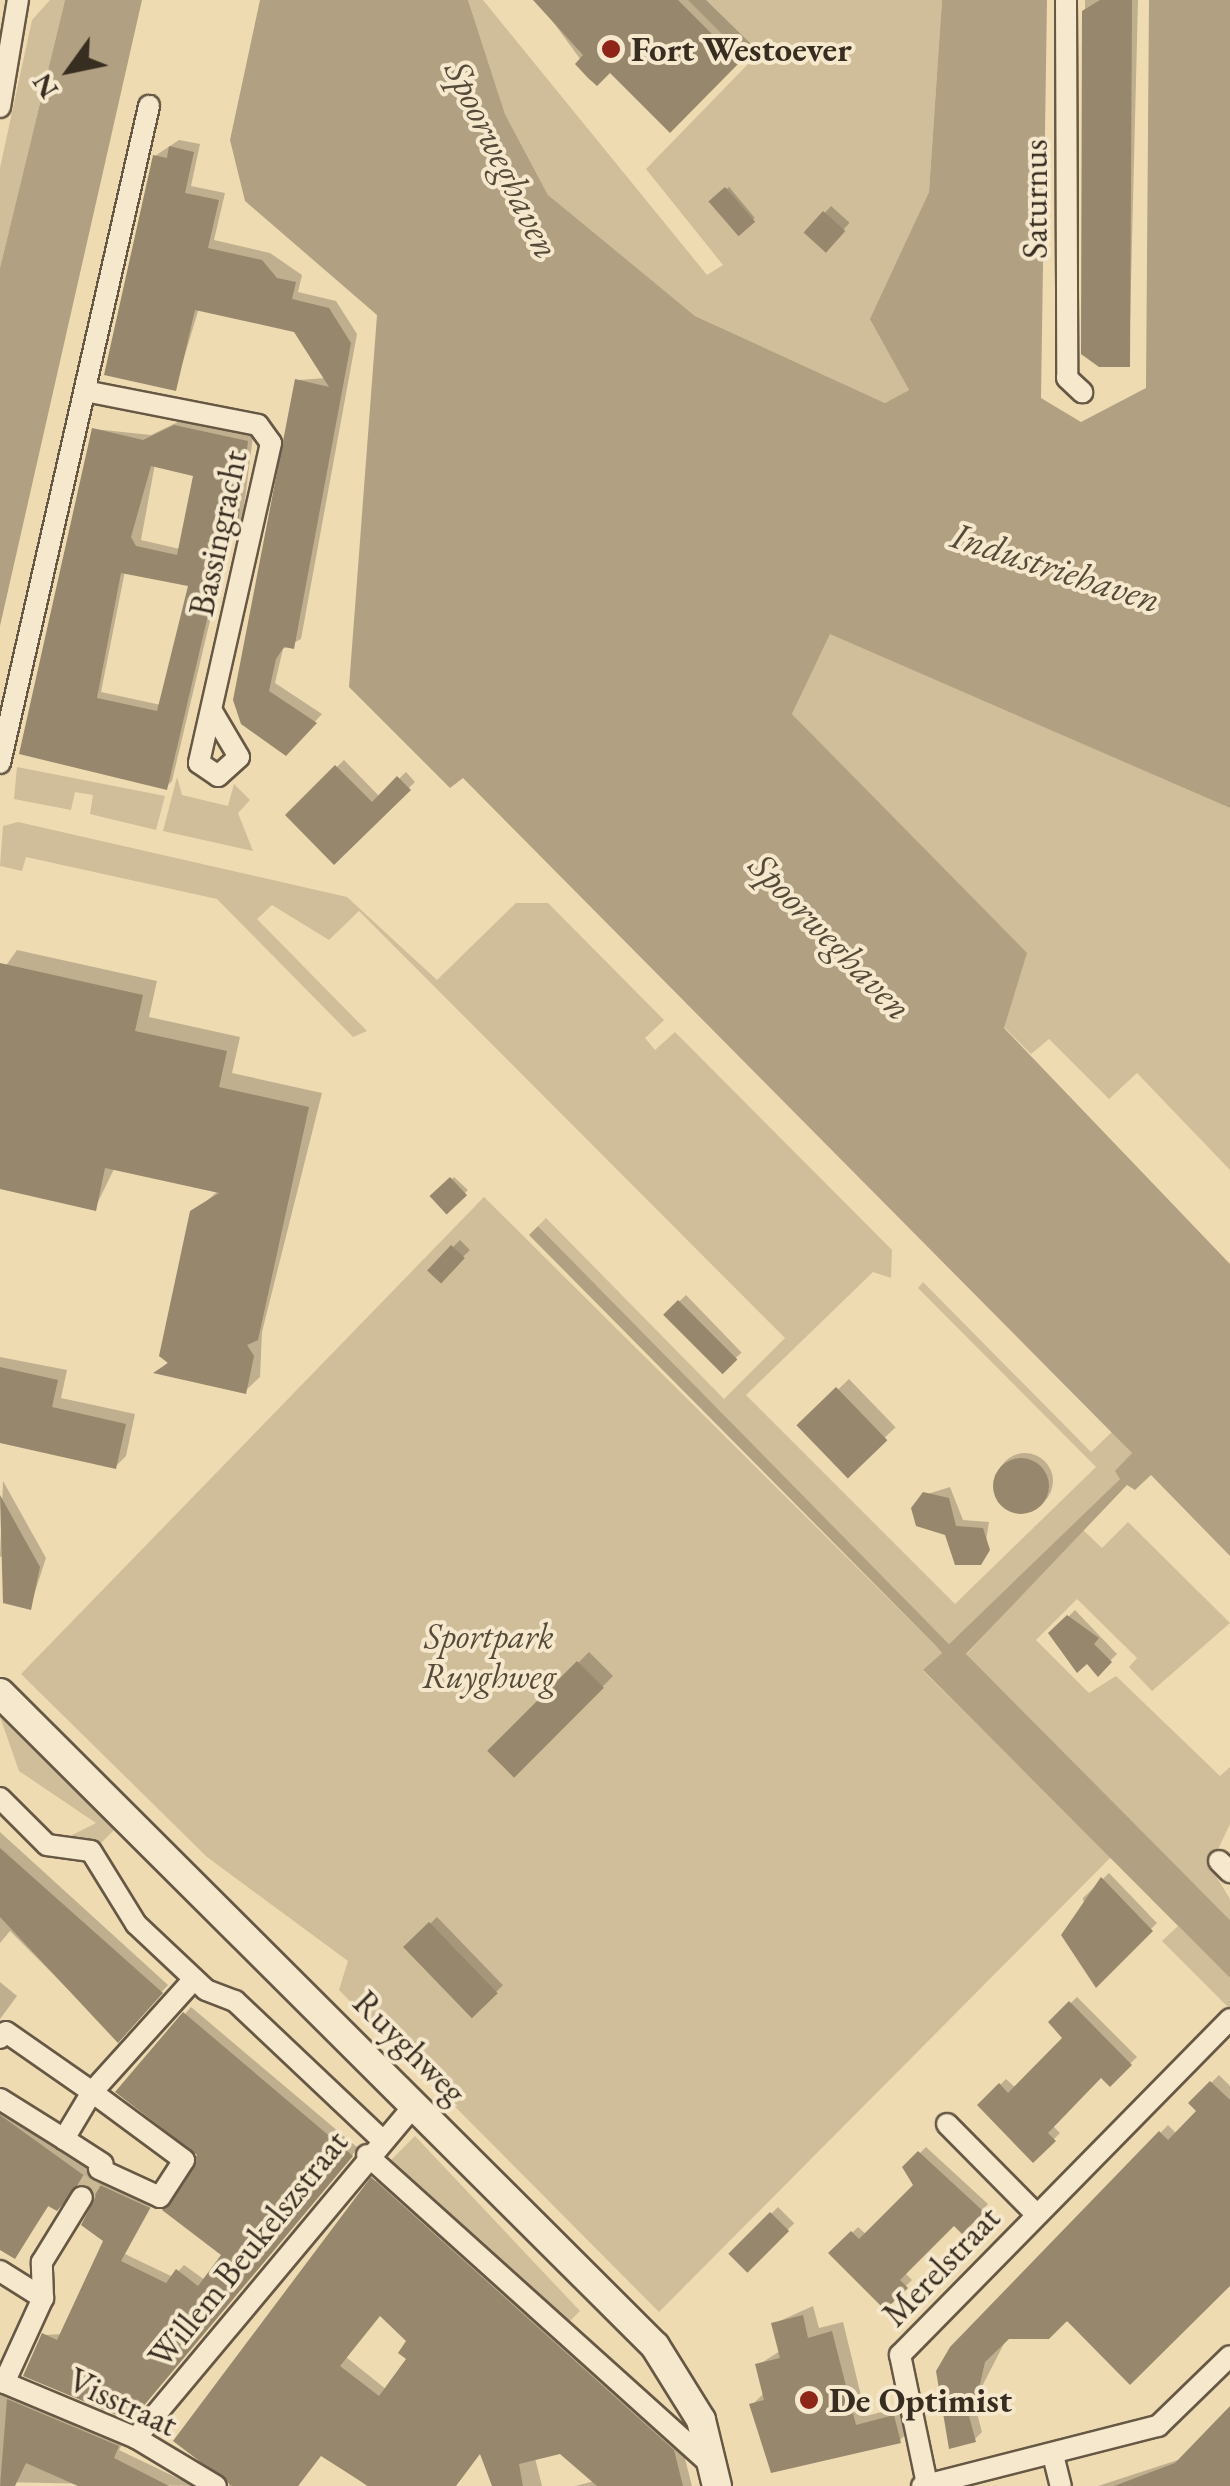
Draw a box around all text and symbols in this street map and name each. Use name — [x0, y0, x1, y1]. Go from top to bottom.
north arrow — [20, 20, 120, 120]
place label: Fort Westoever — [631, 28, 852, 70]
marker: Fort Westoever — [600, 38, 622, 60]
water label: Spoorweghaven — [435, 52, 571, 266]
text: N — [24, 67, 66, 106]
street label: Saturnus — [1014, 139, 1056, 259]
street label: Bassingracht — [180, 446, 256, 620]
water label: Industriehaven — [946, 512, 1166, 622]
water label: Spoorweghaven — [740, 843, 922, 1029]
park label: Sportpark Ruyghweg — [422, 1615, 556, 1697]
street label: Ruyghweg — [345, 1982, 475, 2112]
street label: Willem Beukelszstraat — [139, 2122, 357, 2376]
street label: Merelstraat — [873, 2197, 1009, 2335]
street label: Visstraat — [62, 2359, 184, 2445]
place label: De Optimist — [829, 2379, 1012, 2421]
marker: De Optimist — [798, 2389, 820, 2411]

